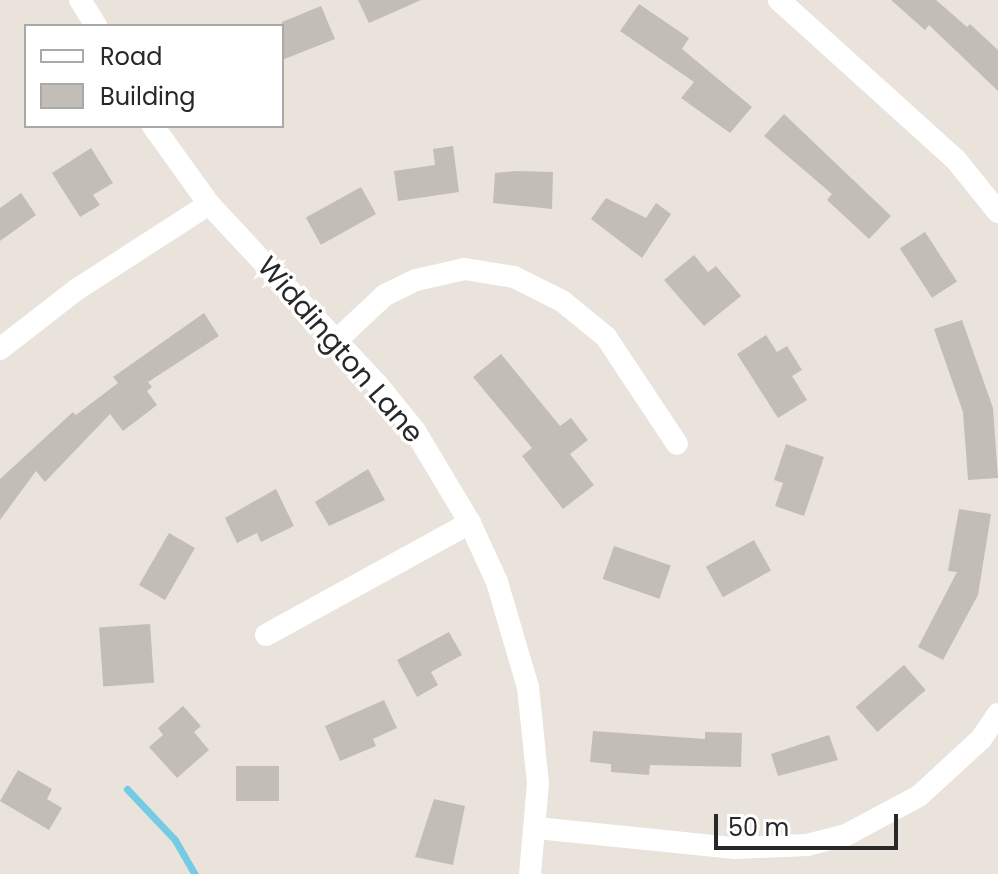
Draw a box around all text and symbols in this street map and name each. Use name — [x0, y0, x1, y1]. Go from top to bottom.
legend — [24, 24, 284, 128]
text: Road — [100, 40, 162, 73]
text: Building — [100, 80, 196, 113]
street label: Widdington Lane — [250, 250, 430, 450]
scale bar — [718, 798, 902, 848]
text: 50 m — [728, 811, 789, 844]

